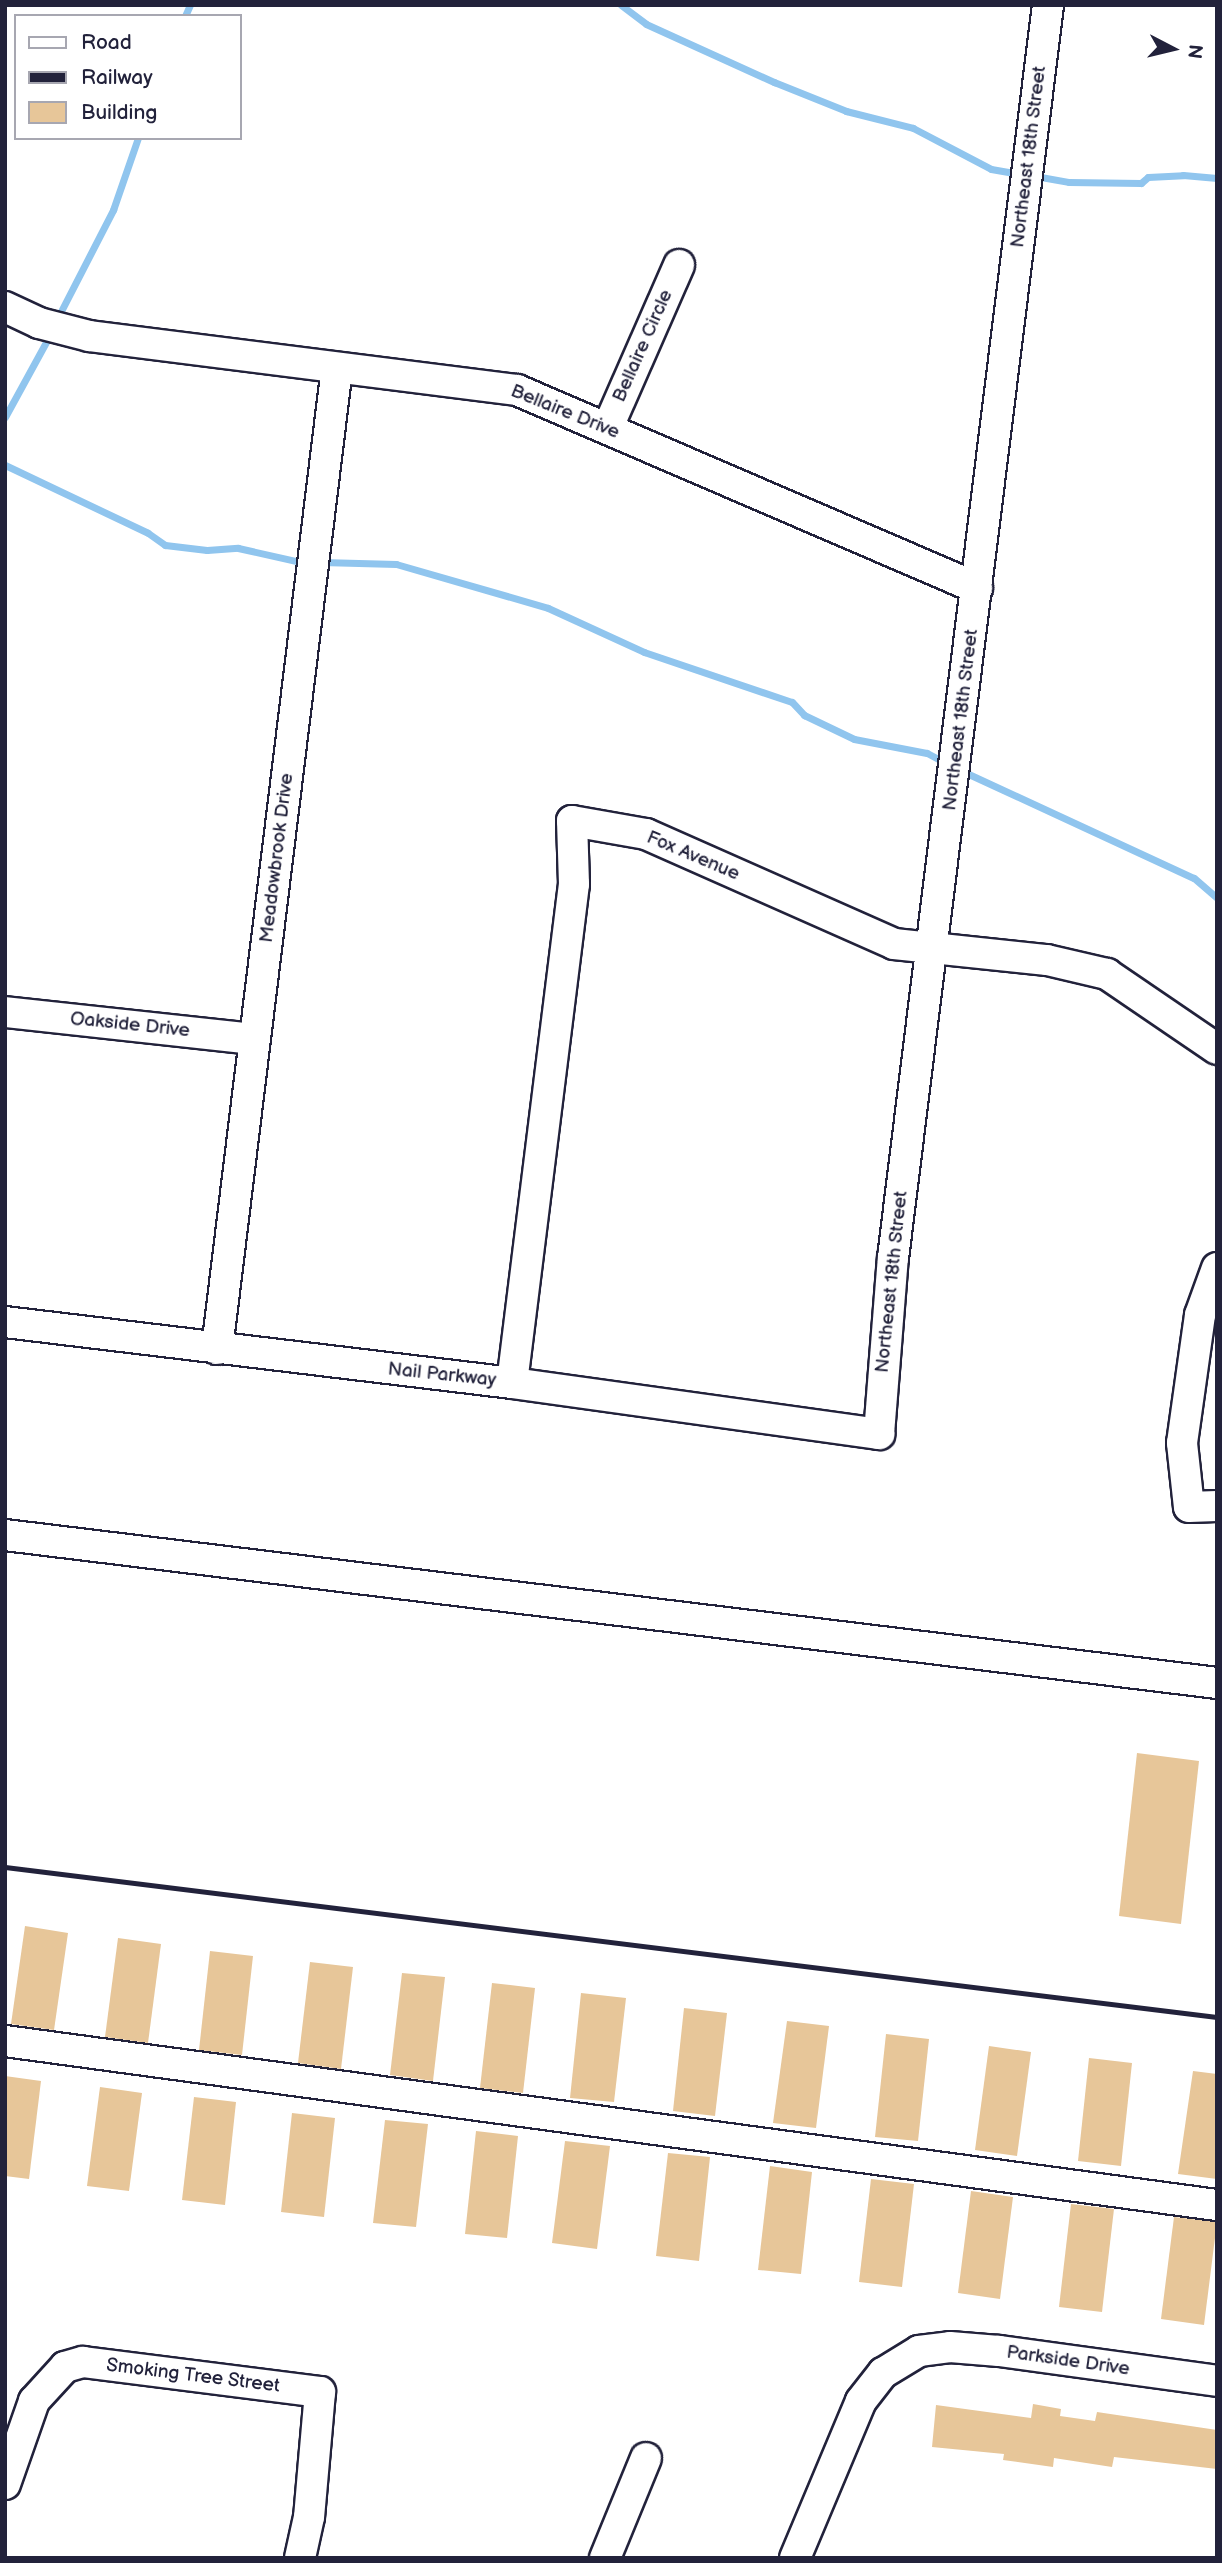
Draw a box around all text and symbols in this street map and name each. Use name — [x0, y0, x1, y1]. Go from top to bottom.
legend — [14, 14, 242, 140]
north arrow — [1138, 14, 1208, 84]
text: Road — [81, 30, 132, 55]
text: N — [1182, 43, 1207, 60]
text: Railway — [81, 65, 153, 90]
street label: Northeast 18th Street — [1007, 65, 1051, 249]
text: Building — [81, 100, 157, 125]
street label: Bellaire Circle — [608, 286, 678, 406]
street label: Bellaire Drive — [507, 380, 623, 444]
street label: Northeast 18th Street — [939, 628, 983, 812]
street label: Meadowbrook Drive — [255, 772, 299, 944]
street label: Fox Avenue — [643, 826, 743, 886]
street label: Oakside Drive — [69, 1007, 191, 1043]
street label: Northeast 18th Street — [871, 1190, 913, 1374]
street label: Nail Parkway — [387, 1358, 497, 1392]
street label: Parkside Drive — [1005, 2341, 1131, 2381]
street label: Smoking Tree Street — [105, 2354, 281, 2398]

